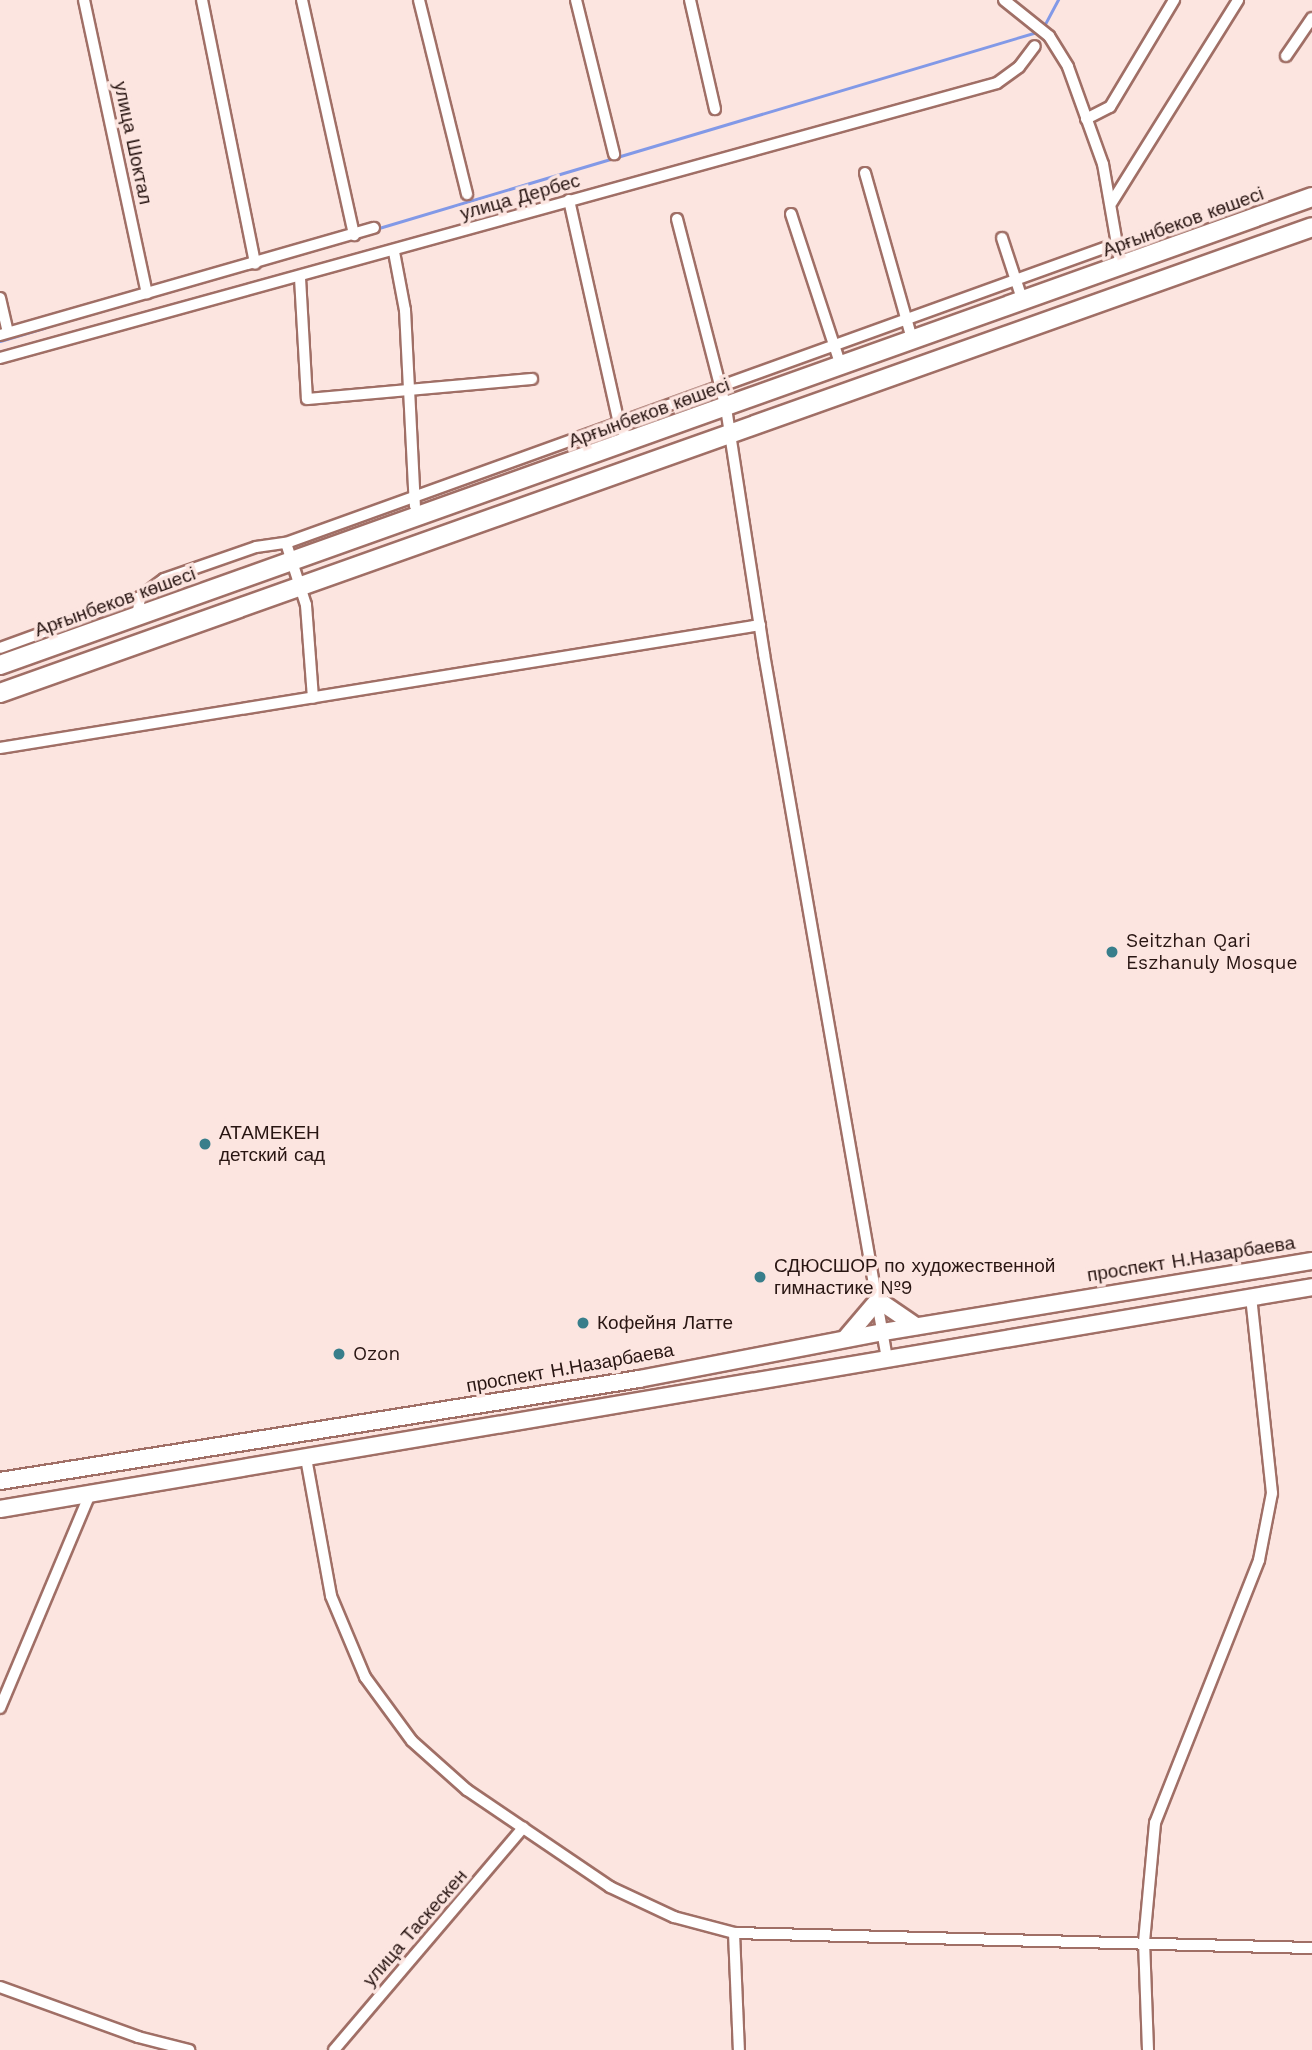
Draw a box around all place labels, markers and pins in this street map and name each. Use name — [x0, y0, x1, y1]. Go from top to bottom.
place label: Seitzhan Qari Eszhanuly Mosque — [1126, 930, 1298, 974]
marker: Seitzhan Qari Eszhanuly Mosque — [1104, 944, 1120, 960]
place label: АТАМЕКЕН детский сад — [219, 1122, 325, 1166]
marker: АТАМЕКЕН детский сад — [197, 1136, 213, 1152]
place label: СДЮСШОР по художественной гимнастике №9 — [774, 1255, 1055, 1299]
marker: СДЮСШОР по художественной гимнастике №9 — [752, 1269, 768, 1285]
place label: Кофейня Латте — [597, 1312, 733, 1334]
marker: Кофейня Латте — [575, 1315, 591, 1331]
place label: Ozon — [353, 1343, 400, 1365]
marker: Ozon — [331, 1346, 347, 1362]

